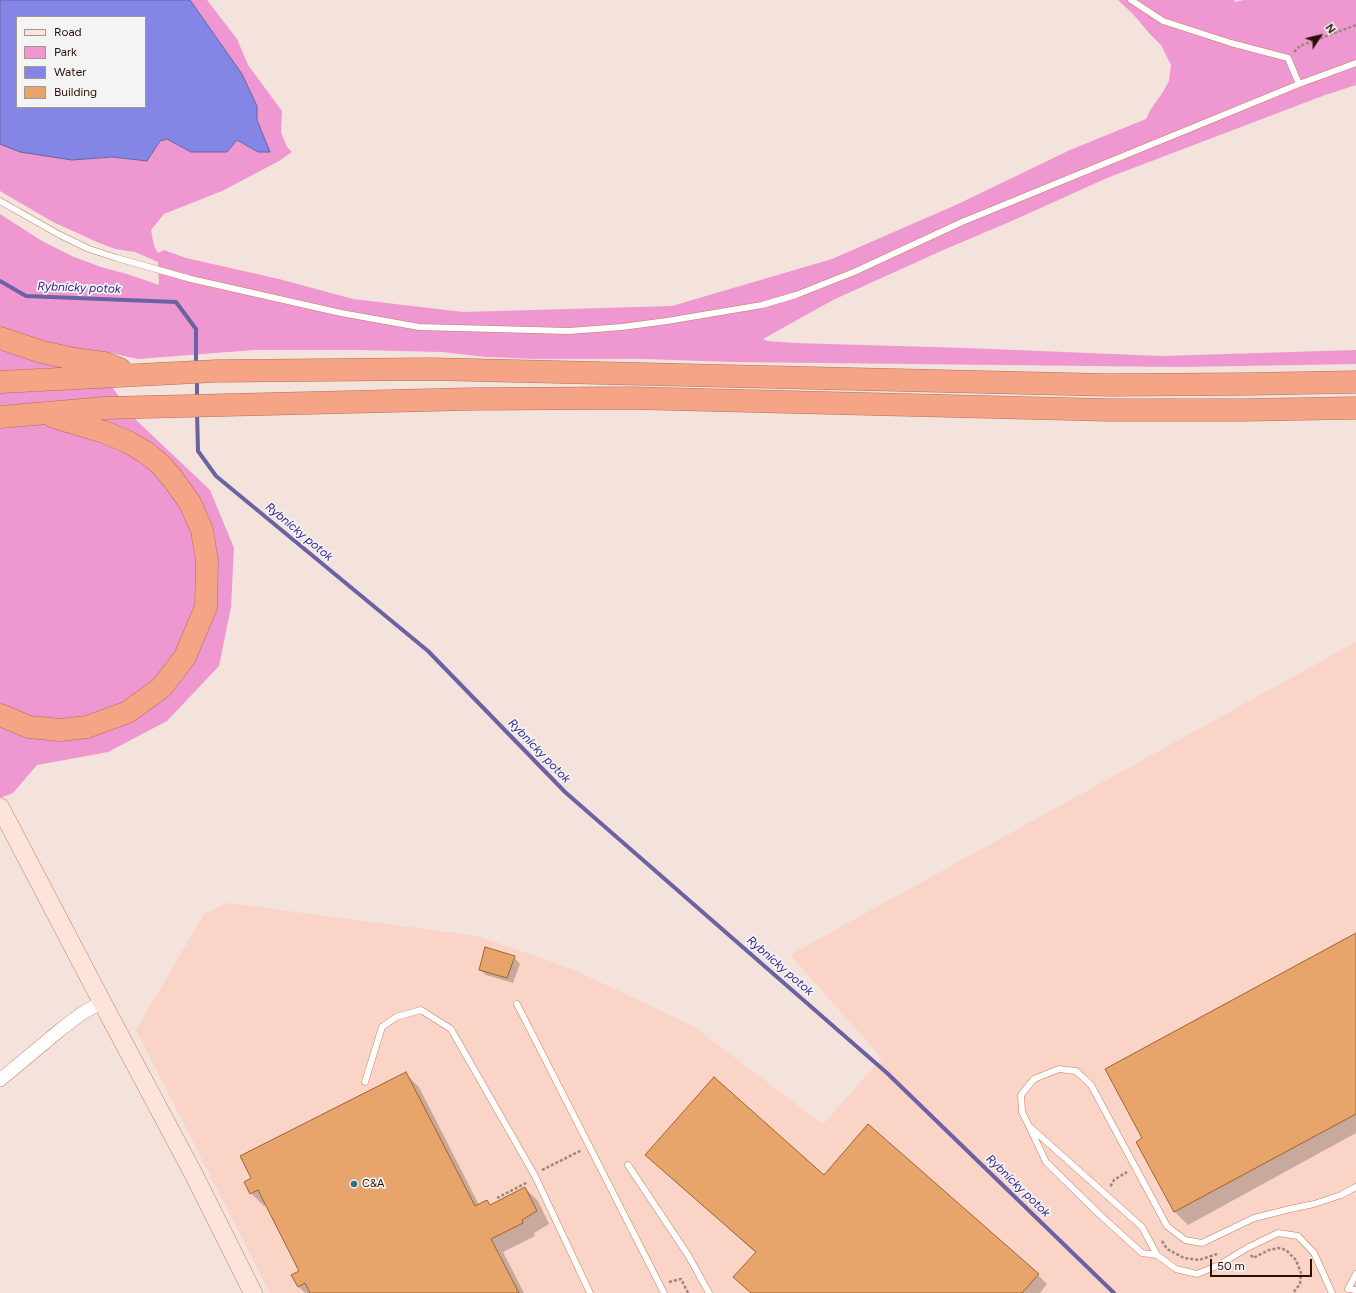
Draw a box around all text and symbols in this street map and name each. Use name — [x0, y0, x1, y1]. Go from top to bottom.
legend — [16, 16, 146, 108]
north arrow — [1300, 16, 1340, 56]
text: N — [1322, 22, 1338, 36]
text: Road — [54, 25, 82, 39]
text: Park — [54, 45, 77, 59]
text: Water — [54, 65, 86, 79]
text: Building — [54, 85, 97, 99]
water label: Rybnícky potok — [37, 279, 121, 297]
water label: Rybnícky potok — [262, 500, 336, 564]
water label: Rybnícky potok — [505, 716, 573, 786]
water label: Rybnícky potok — [744, 933, 816, 999]
water label: Rybnícky potok — [983, 1152, 1053, 1220]
place label: C&A — [362, 1177, 384, 1191]
marker: C&A — [349, 1179, 359, 1189]
scale bar — [1212, 1251, 1314, 1277]
text: 50 m — [1217, 1259, 1245, 1273]

